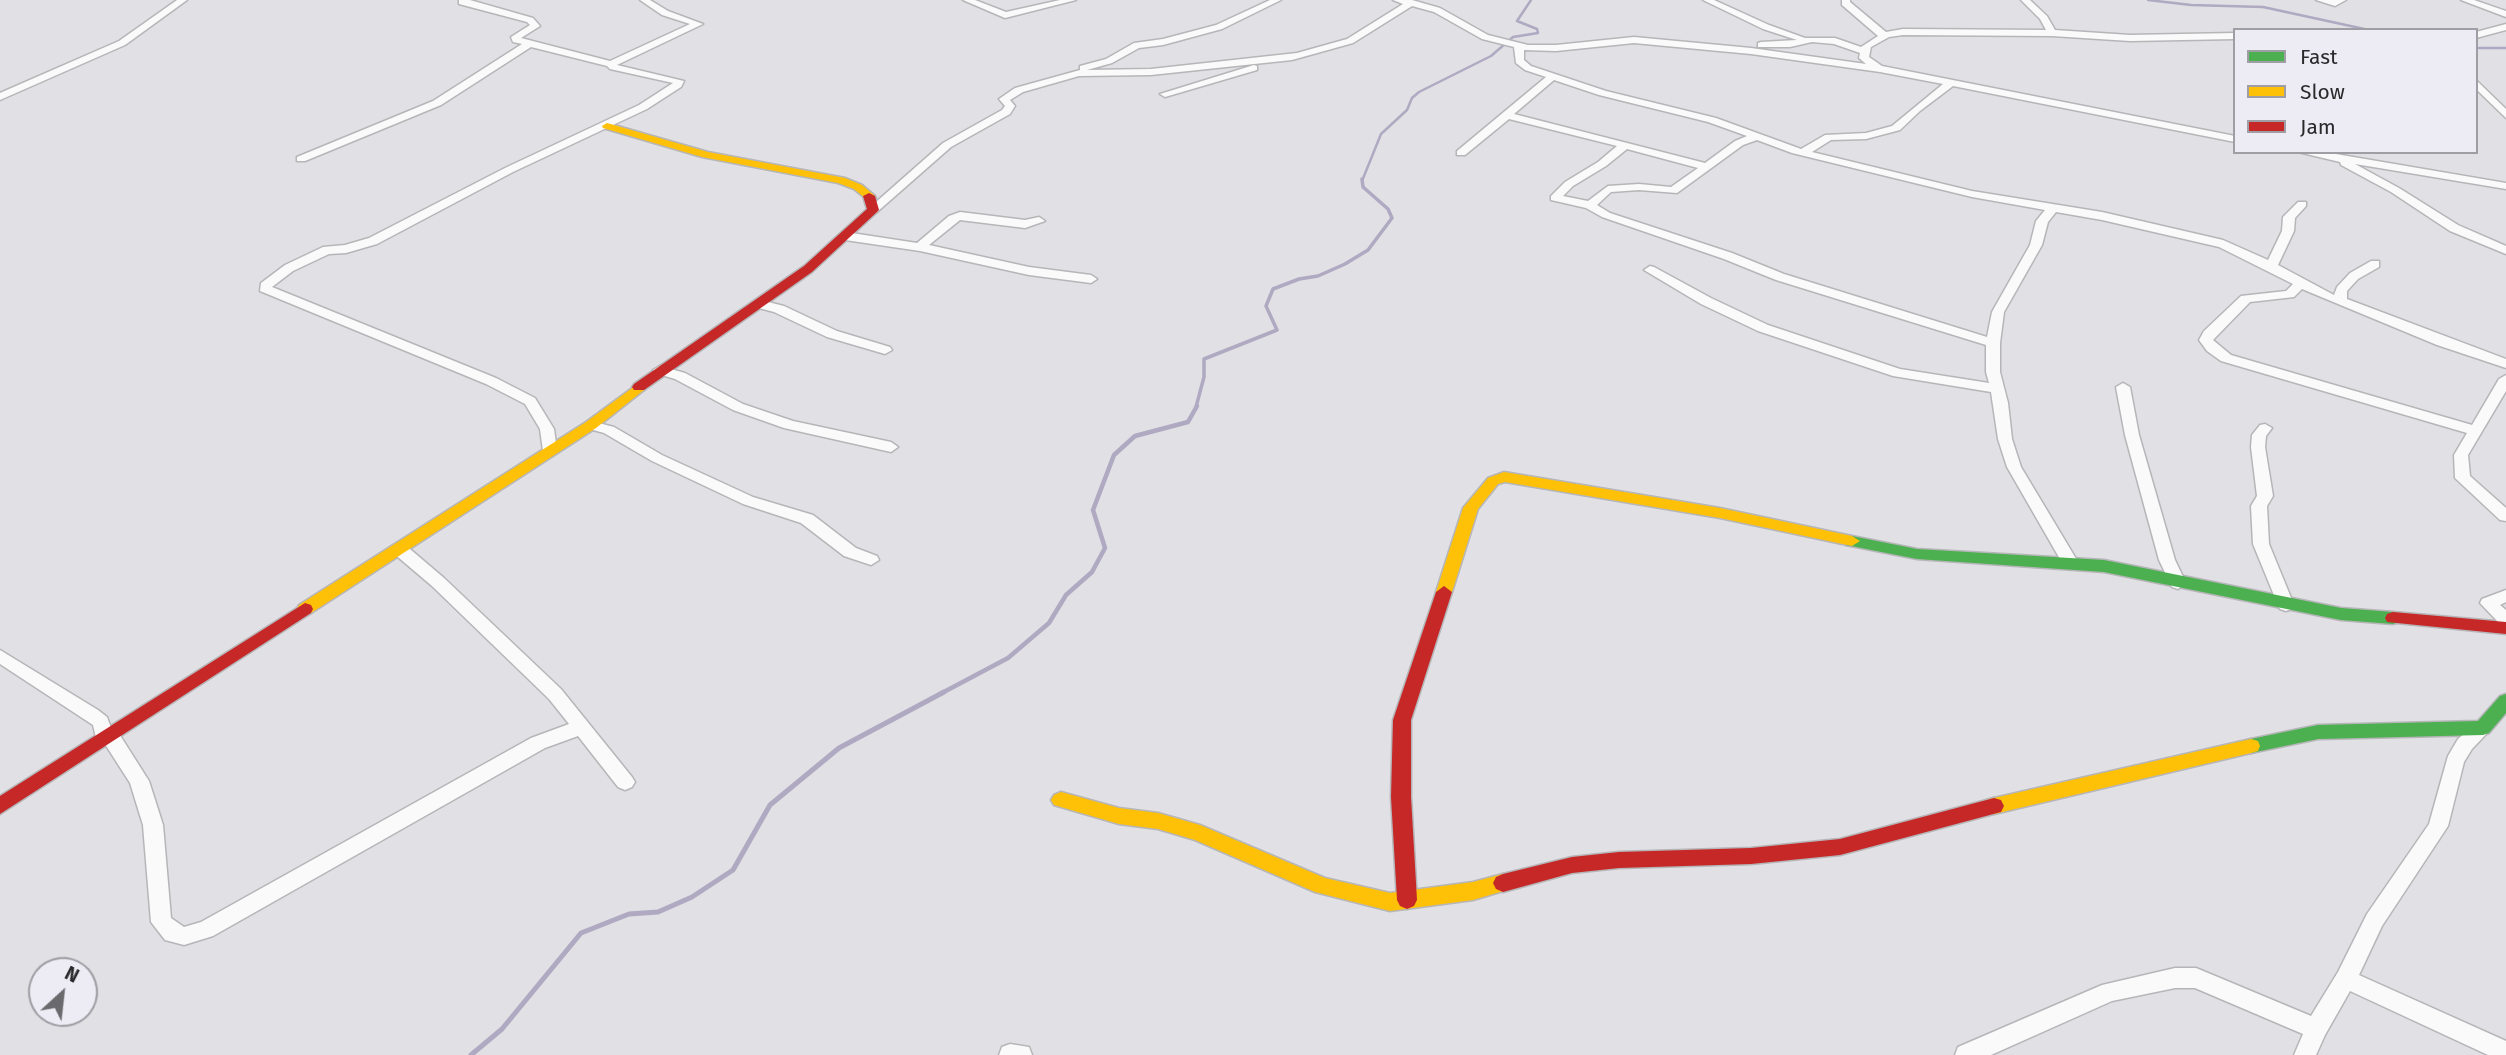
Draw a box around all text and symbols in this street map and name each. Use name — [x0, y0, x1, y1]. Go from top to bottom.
legend — [2233, 28, 2478, 154]
text: Fast — [2300, 44, 2338, 70]
text: Slow — [2300, 79, 2345, 105]
text: Jam — [2300, 114, 2336, 140]
north arrow — [28, 957, 98, 1027]
text: N — [61, 962, 83, 988]

